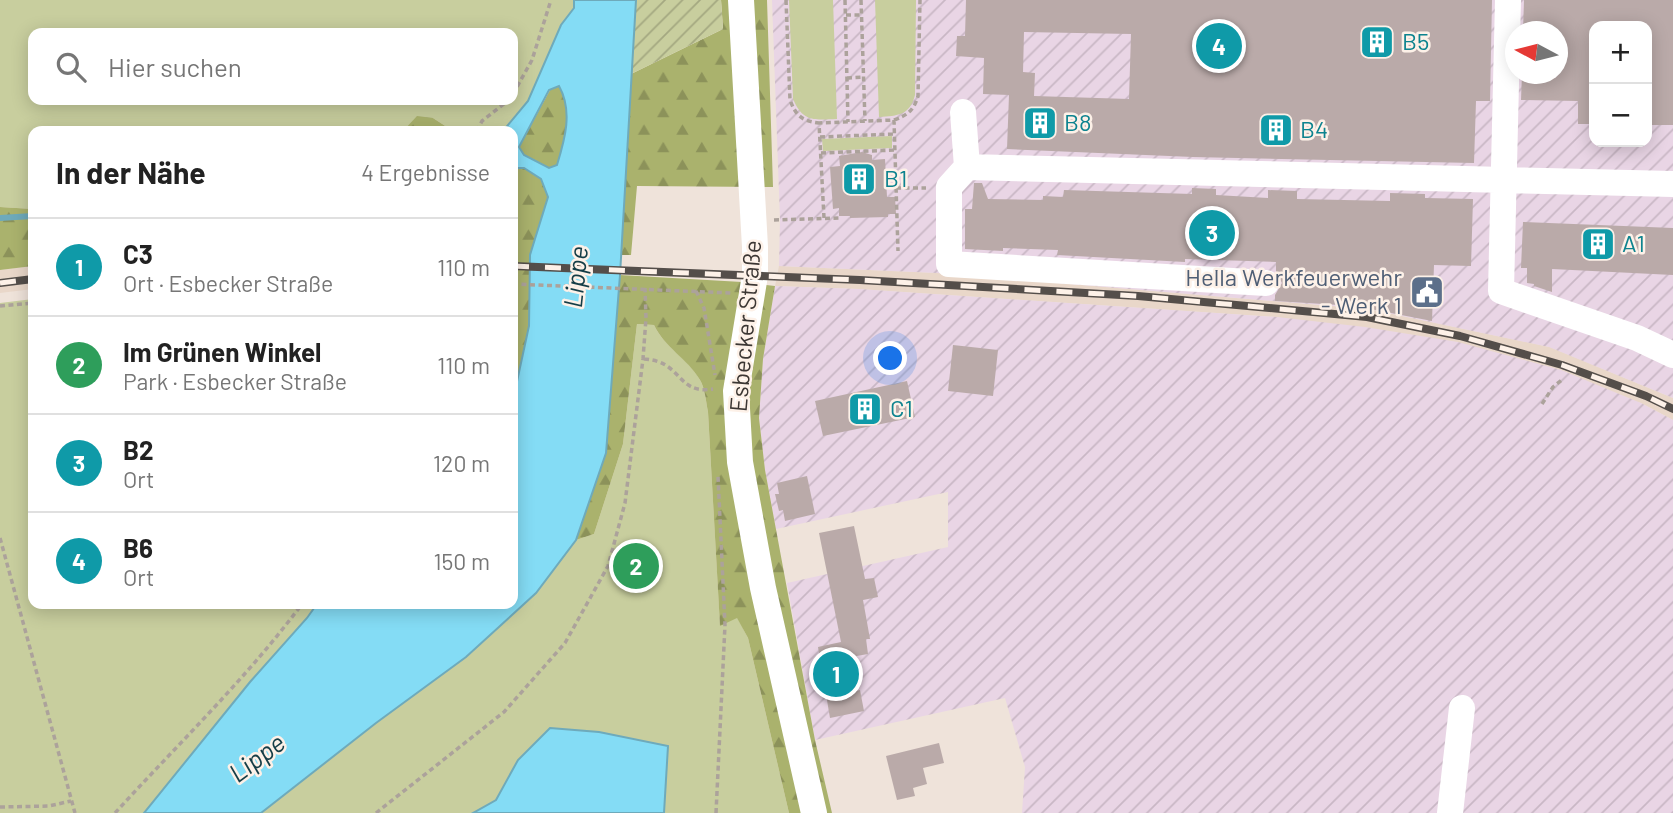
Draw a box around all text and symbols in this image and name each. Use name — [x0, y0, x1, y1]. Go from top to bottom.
pin: 4 — [1196, 20, 1242, 72]
north arrow — [1505, 21, 1568, 84]
map controls — [1589, 21, 1652, 147]
button: + — [1589, 21, 1652, 84]
building icon: B5 — [1358, 23, 1396, 61]
place label: B5 — [1402, 26, 1429, 55]
search box — [28, 28, 518, 105]
icon: search — [52, 48, 90, 86]
text: Hier suchen — [108, 51, 242, 82]
button: − — [1589, 84, 1652, 147]
building icon: B8 — [1021, 104, 1059, 142]
place label: B8 — [1064, 107, 1092, 136]
building icon: B4 — [1257, 111, 1295, 149]
place label: B4 — [1300, 114, 1328, 143]
text: In der Nähe — [56, 154, 206, 190]
text: 4 Ergebnisse — [361, 158, 490, 186]
building icon: B1 — [840, 160, 878, 198]
place label: B1 — [884, 163, 907, 192]
pin: 3 — [1189, 207, 1235, 259]
building icon: A1 — [1579, 225, 1617, 263]
place label: A1 — [1622, 228, 1645, 257]
text: C3 — [123, 238, 153, 269]
street label: Esbecker Straße — [723, 239, 766, 413]
water label: Lippe — [556, 244, 593, 309]
text: 1 — [75, 253, 83, 281]
text: 110 m — [437, 253, 490, 281]
place label: Hella Werkfeuerwehr - Werk 1 — [1185, 262, 1402, 319]
text: Ort · Esbecker Straße — [123, 269, 333, 297]
public building icon: Hella Werkfeuerwehr - Werk 1 — [1408, 273, 1446, 311]
text: Im Grünen Winkel — [123, 336, 321, 367]
your location — [873, 341, 907, 375]
text: 2 — [73, 351, 85, 379]
text: 110 m — [437, 351, 490, 379]
text: Park · Esbecker Straße — [123, 367, 347, 395]
building icon: C1 — [846, 390, 884, 428]
place label: C1 — [890, 393, 913, 422]
text: B2 — [123, 434, 154, 465]
text: 3 — [73, 449, 85, 477]
text: 120 m — [433, 449, 490, 477]
text: Ort — [123, 465, 154, 493]
text: B6 — [123, 532, 153, 563]
pin: 2 — [613, 540, 659, 592]
text: 4 — [72, 547, 86, 575]
text: 150 m — [434, 547, 490, 575]
text: Ort — [123, 563, 154, 591]
pin: 1 — [813, 648, 859, 700]
water label: Lippe — [222, 726, 290, 788]

